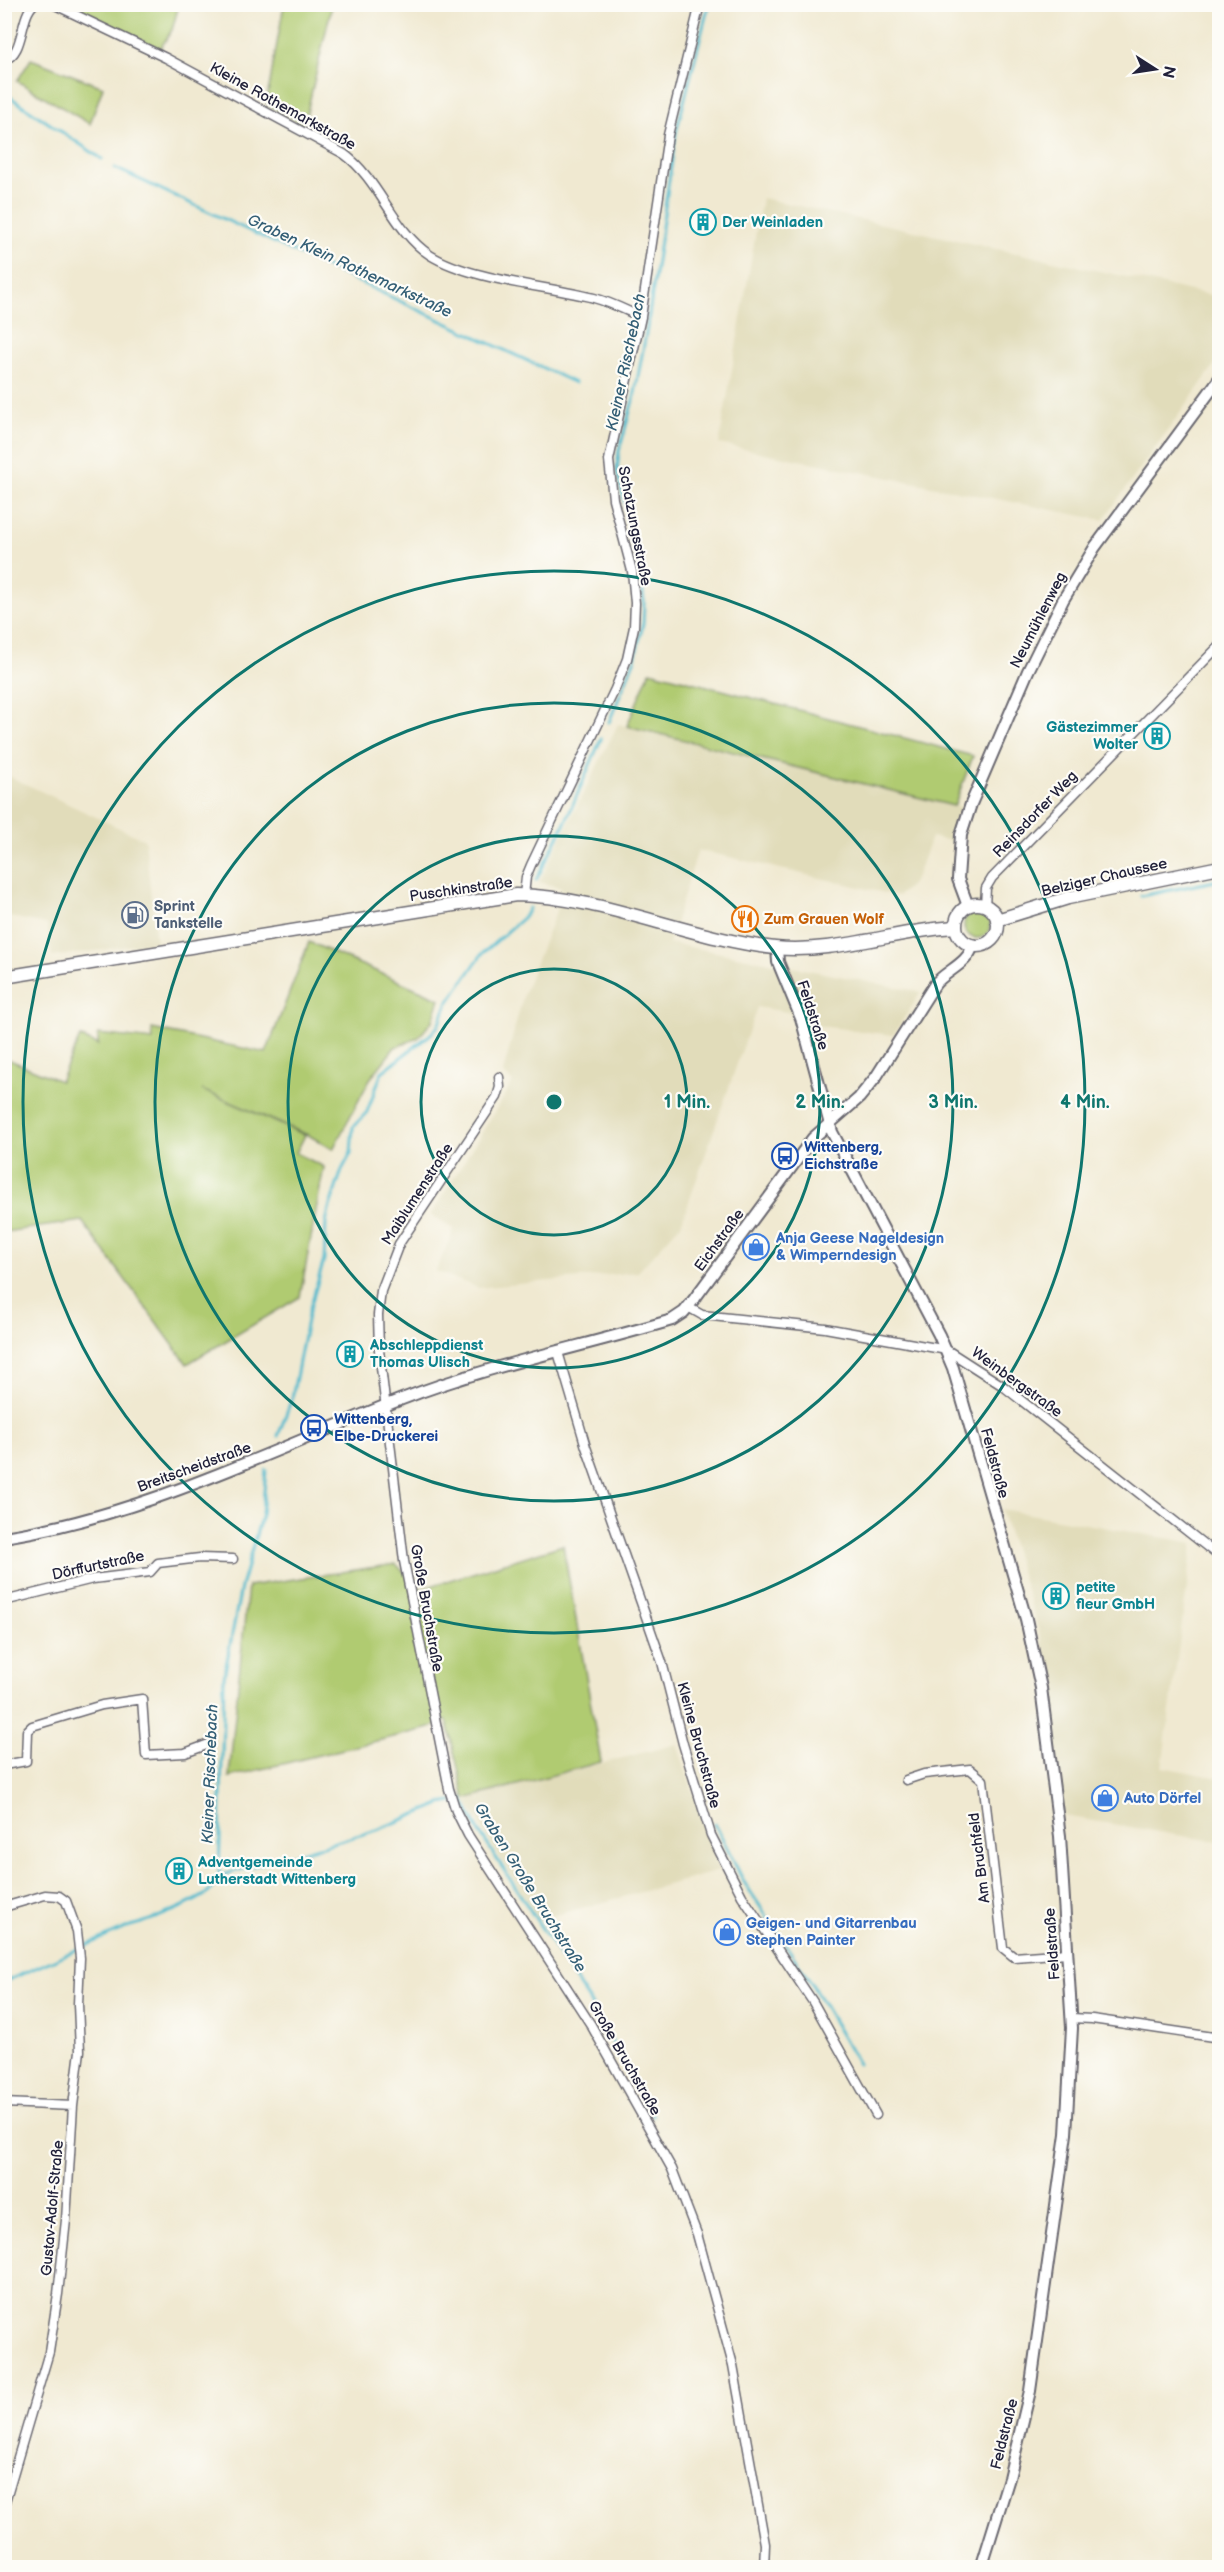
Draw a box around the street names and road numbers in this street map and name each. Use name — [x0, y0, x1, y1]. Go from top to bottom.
street label: Kleine Rothemarkstraße — [206, 58, 359, 155]
street label: Schatzungsstraße — [614, 465, 655, 588]
street label: Neumühlenweg — [1006, 569, 1071, 672]
street label: Reinsdorfer Weg — [989, 767, 1082, 862]
street label: Belziger Chaussee — [1039, 854, 1169, 901]
street label: Puschkinstraße — [408, 873, 514, 906]
street label: Feldstraße — [792, 978, 833, 1052]
street label: Maiblumenstraße — [377, 1140, 458, 1249]
street label: Eichstraße — [690, 1205, 748, 1275]
street label: Weinbergstraße — [967, 1343, 1066, 1422]
street label: Feldstraße — [976, 1426, 1013, 1501]
street label: Breitscheidstraße — [135, 1438, 254, 1497]
street label: Große Bruchstraße — [406, 1543, 447, 1674]
street label: Dörffurtstraße — [50, 1546, 146, 1585]
street label: Kleine Bruchstraße — [673, 1680, 725, 1810]
street label: Am Bruchfeld — [965, 1812, 994, 1904]
street label: Feldstraße — [1040, 1907, 1064, 1981]
street label: Große Bruchstraße — [584, 1997, 665, 2119]
street label: Gustav-Adolf-Straße — [37, 2139, 68, 2277]
street label: Feldstraße — [987, 2397, 1022, 2471]

